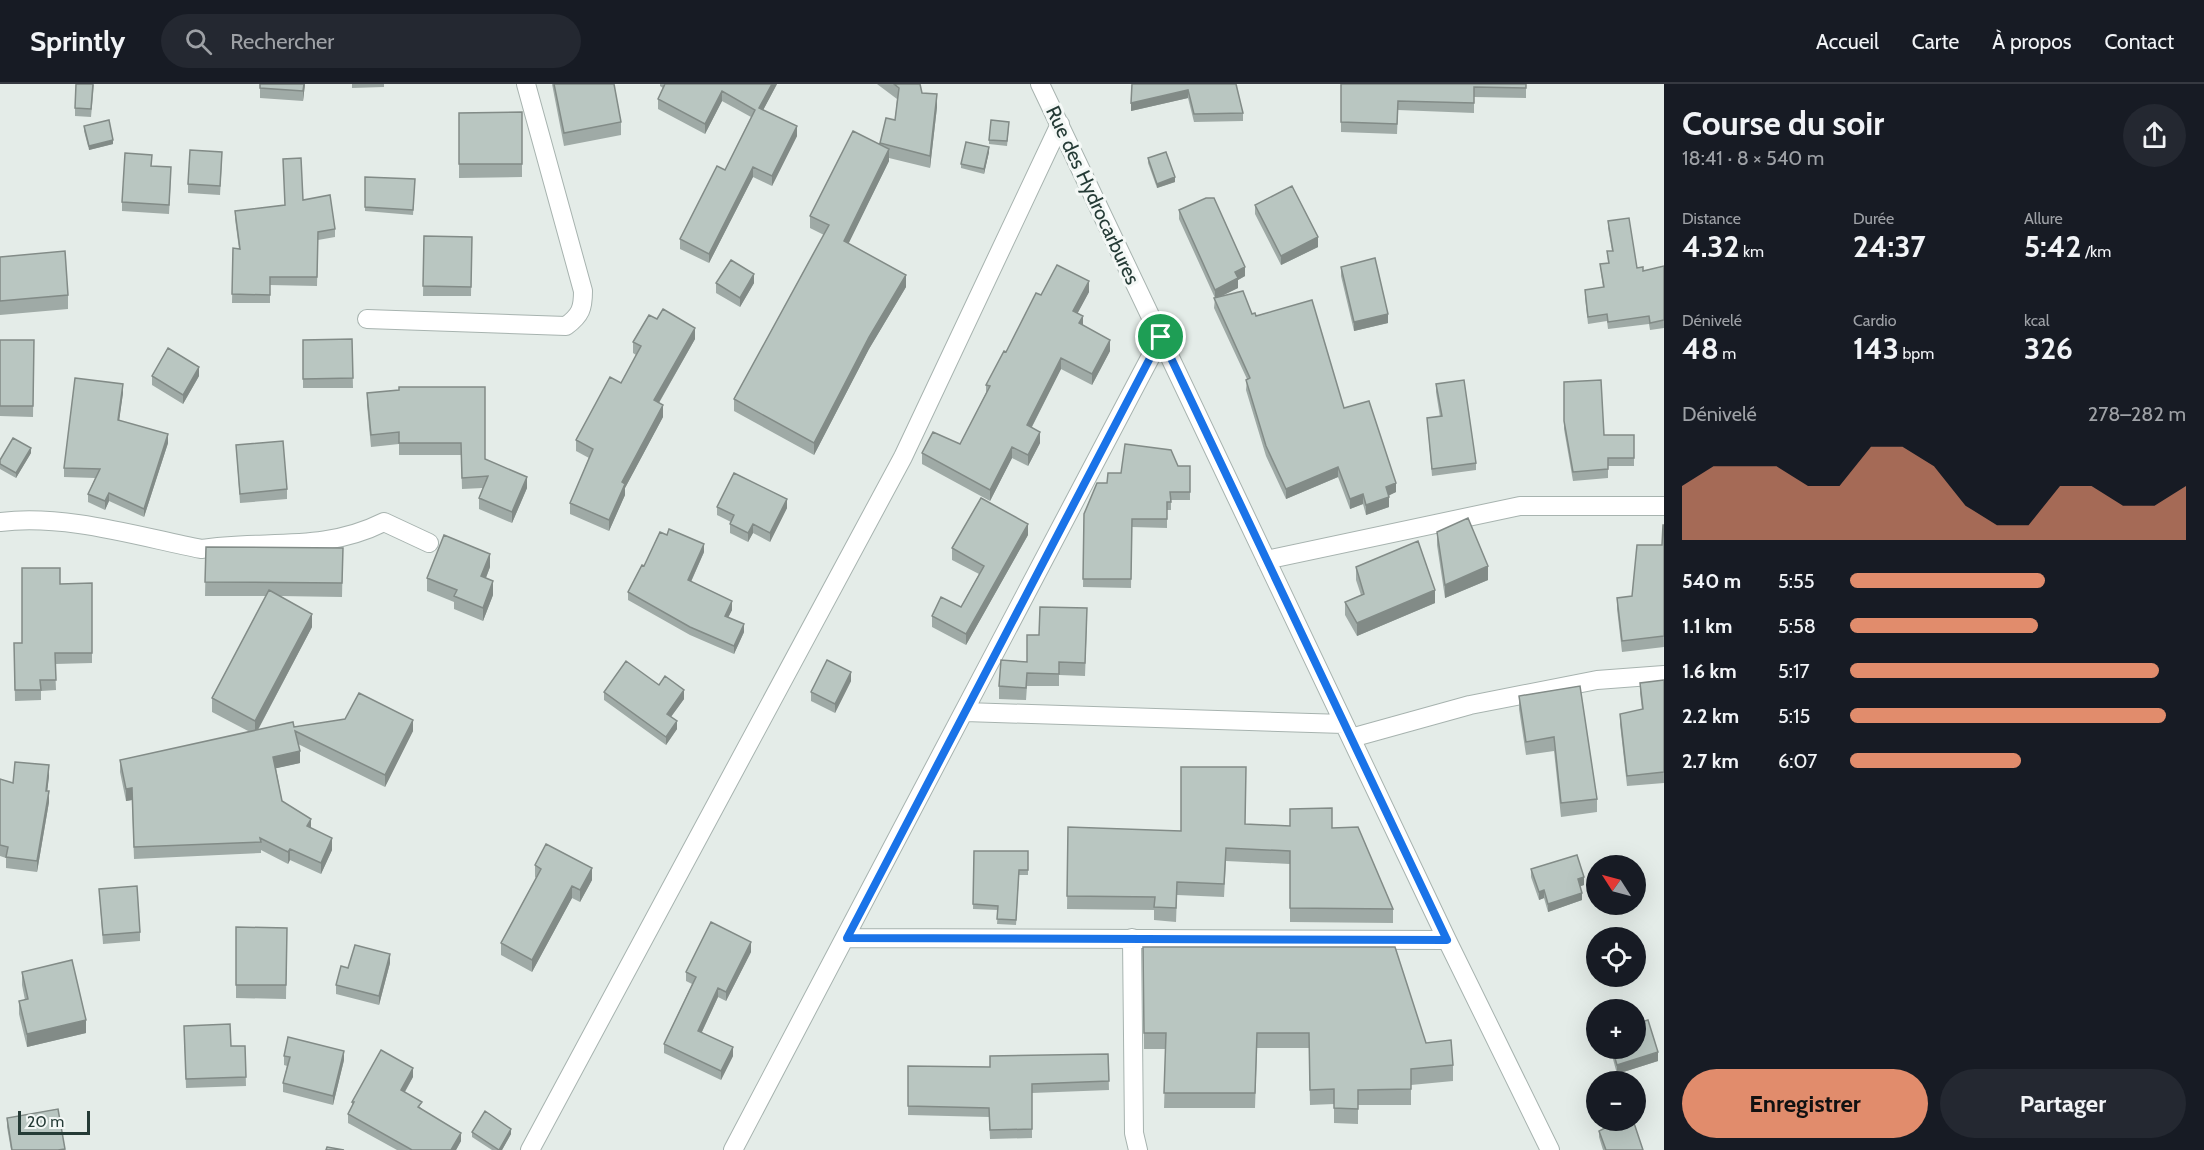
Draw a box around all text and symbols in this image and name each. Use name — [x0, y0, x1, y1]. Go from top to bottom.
search box — [161, 14, 581, 68]
text: Sprintly — [30, 24, 125, 58]
icon: search — [182, 25, 215, 58]
text: Rechercher — [230, 28, 334, 55]
text: Accueil — [1816, 29, 1879, 54]
text: Carte — [1912, 29, 1959, 54]
text: À propos — [1992, 29, 2071, 54]
text: Contact — [2104, 29, 2174, 54]
street label: Rue des Hydrocarbures — [1041, 102, 1145, 288]
text: Course du soir — [1682, 103, 1884, 143]
button: share — [2123, 104, 2186, 167]
text: 18:41 · 8 × 540 m — [1682, 146, 1824, 170]
text: Distance — [1682, 209, 1741, 228]
text: Durée — [1853, 209, 1894, 228]
text: Allure — [2024, 209, 2063, 228]
text: 4.32 — [1682, 228, 1739, 265]
text: 24:37 — [1853, 228, 1926, 265]
text: 5:42 — [2024, 228, 2081, 265]
text: km — [1739, 242, 1764, 261]
text: /km — [2081, 242, 2111, 261]
pin — [1135, 311, 1186, 362]
text: Dénivelé — [1682, 311, 1742, 330]
text: Cardio — [1853, 311, 1896, 330]
text: kcal — [2024, 311, 2050, 330]
icon: arrive — [1144, 320, 1177, 353]
text: 48 — [1682, 330, 1719, 367]
text: 143 — [1853, 330, 1899, 367]
text: 326 — [2024, 330, 2073, 367]
text: m — [1719, 344, 1736, 363]
text: bpm — [1899, 344, 1934, 363]
text: Dénivelé — [1682, 402, 1757, 426]
text: 278–282 m — [2088, 402, 2186, 426]
text: 540 m — [1682, 569, 1741, 593]
text: 5:55 — [1778, 569, 1815, 593]
text: 1.1 km — [1682, 614, 1732, 638]
text: 5:58 — [1778, 614, 1816, 638]
text: 1.6 km — [1682, 659, 1737, 683]
text: 5:17 — [1778, 659, 1810, 683]
text: 2.2 km — [1682, 704, 1739, 728]
text: 5:15 — [1778, 704, 1810, 728]
text: 2.7 km — [1682, 749, 1739, 773]
text: 6:07 — [1778, 749, 1817, 773]
north arrow — [1586, 855, 1646, 915]
map controls — [1586, 855, 1646, 1131]
button: locate — [1586, 927, 1646, 987]
button: + — [1586, 999, 1646, 1059]
button: Enregistrer — [1682, 1069, 1928, 1138]
button: Partager — [1940, 1069, 2186, 1138]
button: − — [1586, 1071, 1646, 1131]
scale bar — [18, 1108, 90, 1136]
text: 20 m — [27, 1112, 64, 1131]

